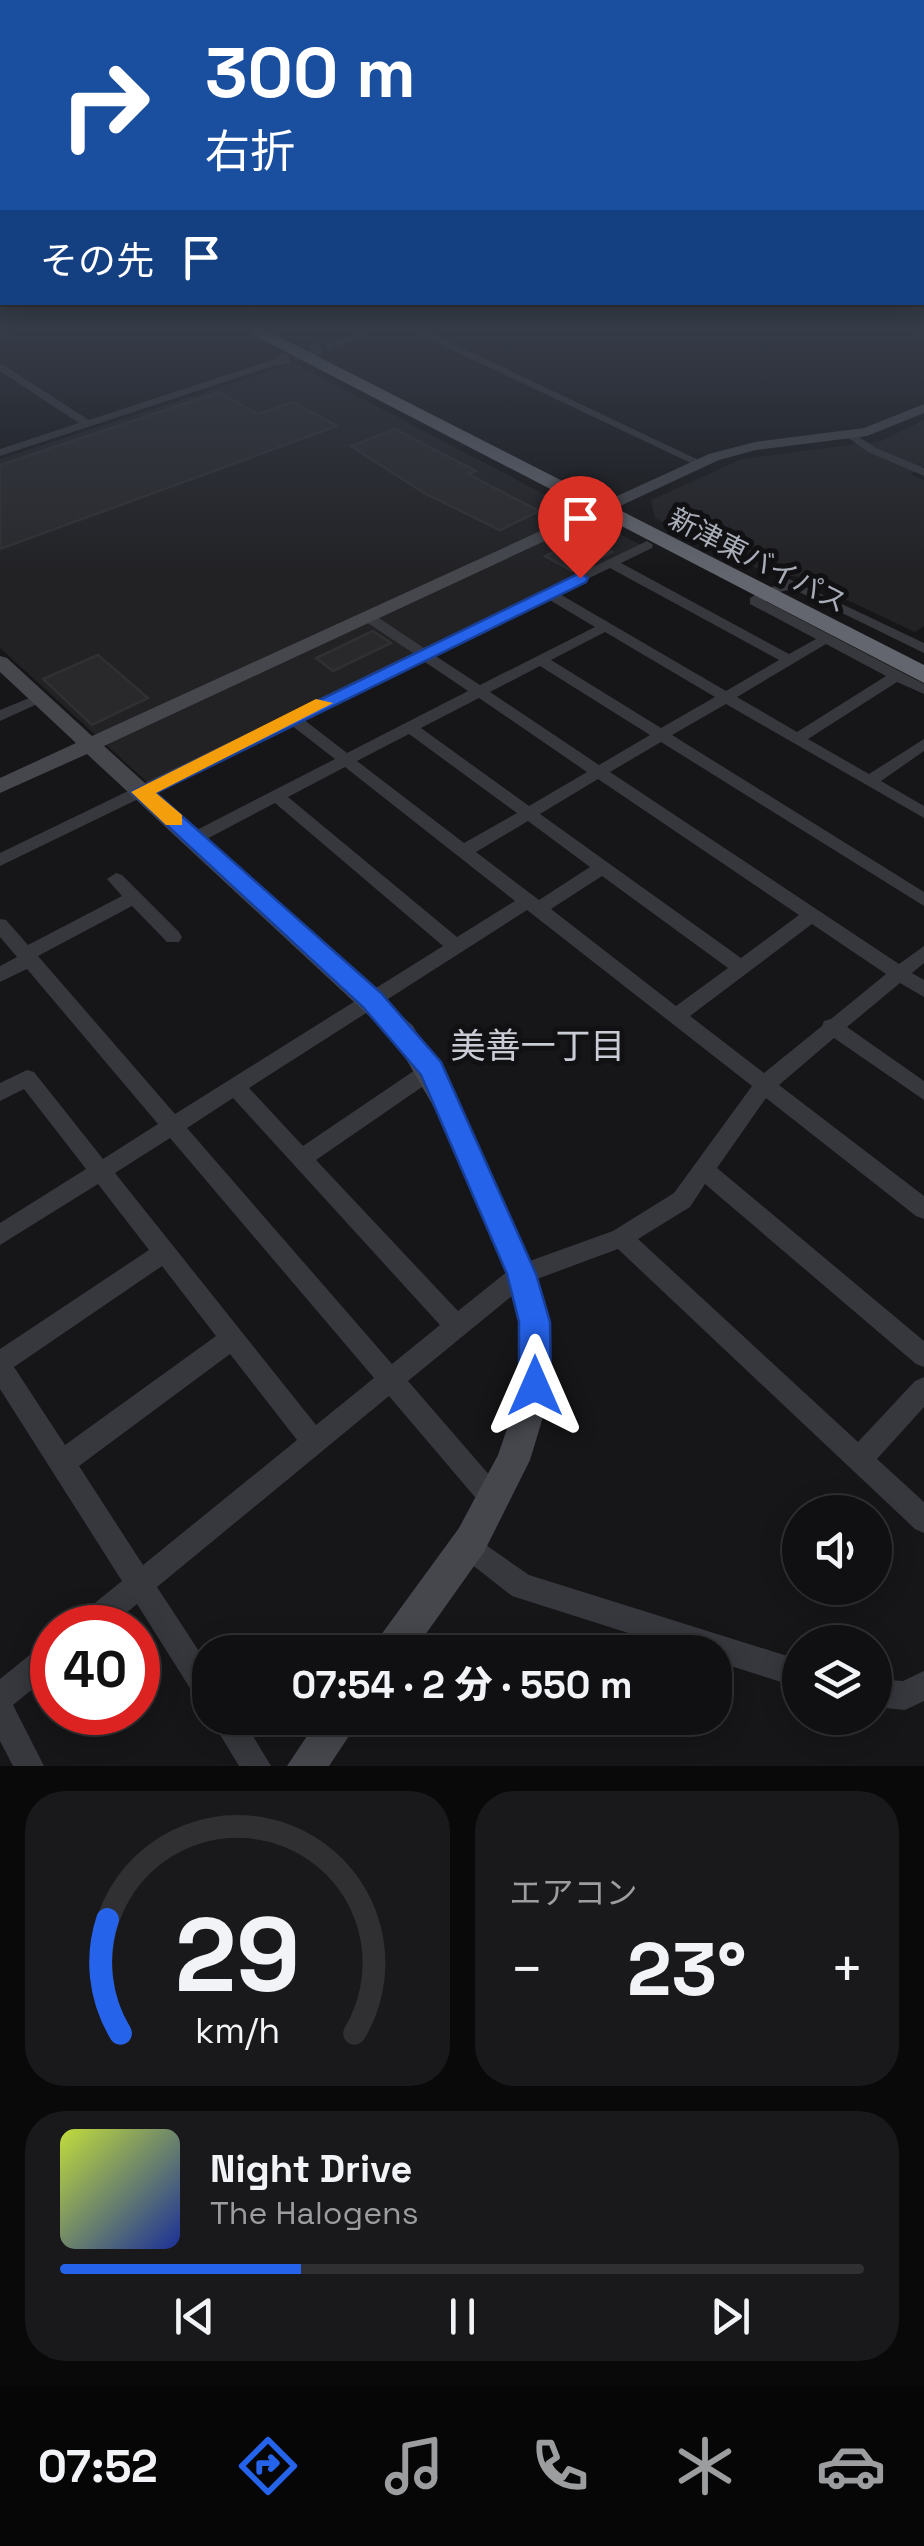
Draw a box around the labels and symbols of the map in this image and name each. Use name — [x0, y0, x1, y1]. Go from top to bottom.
pin — [538, 476, 623, 579]
street label: 新津東バイパス — [663, 500, 853, 620]
district label: 美善一丁目 — [450, 1024, 626, 1068]
position arrow — [483, 1334, 587, 1438]
speed limit sign: 40 — [30, 1605, 160, 1735]

